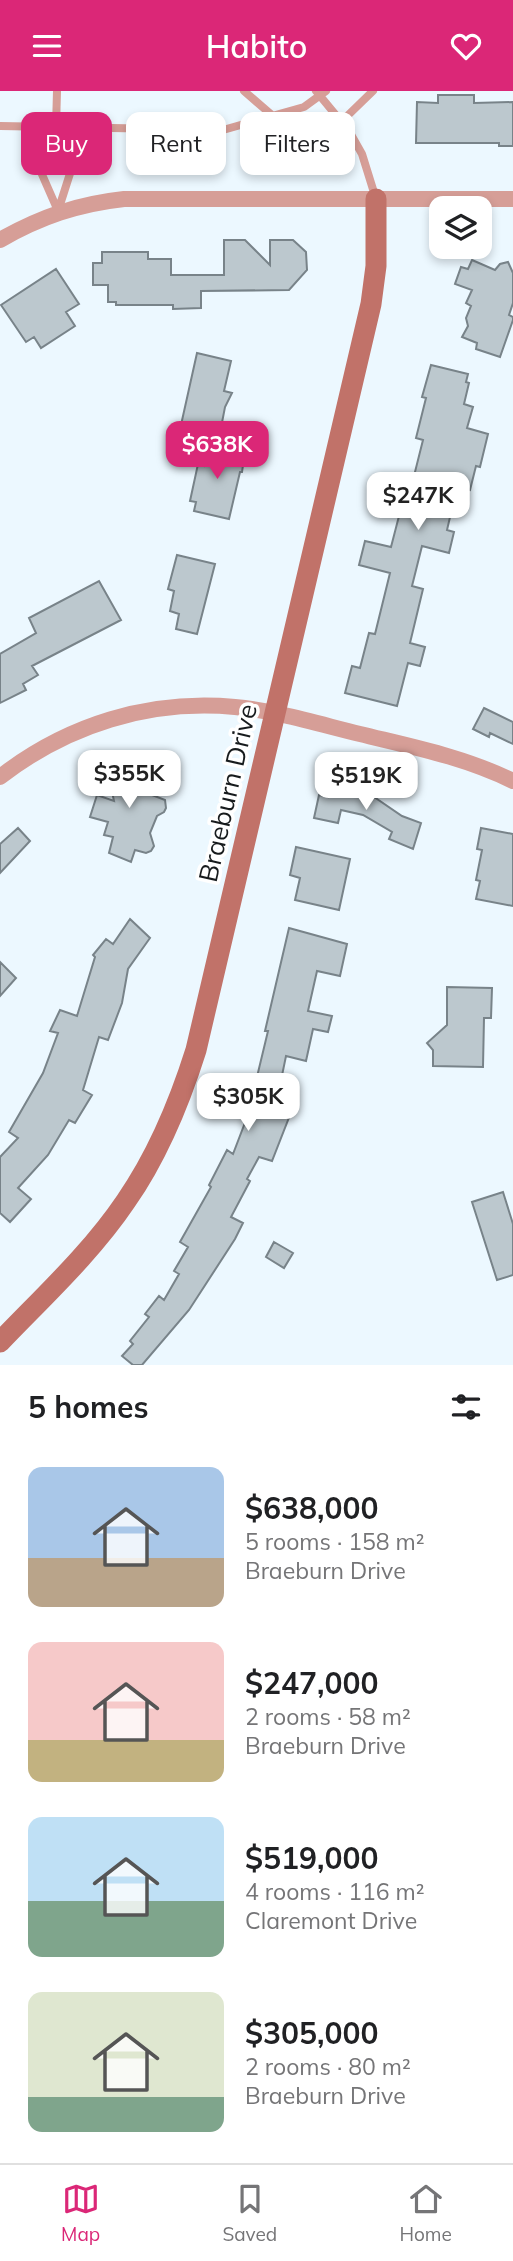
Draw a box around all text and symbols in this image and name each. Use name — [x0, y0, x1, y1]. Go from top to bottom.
text: Habito — [206, 26, 307, 66]
icon: menu — [28, 27, 66, 65]
icon: heart — [447, 27, 485, 65]
chip: Buy — [21, 112, 112, 175]
chip: Rent — [126, 112, 226, 175]
chip: Filters — [240, 112, 355, 175]
map controls — [429, 196, 492, 259]
button: layers — [429, 196, 492, 259]
pin: $638K — [168, 421, 266, 481]
text: $638K — [182, 429, 252, 458]
pin: $247K — [369, 473, 467, 532]
text: $247K — [383, 480, 453, 509]
street label: Braeburn Drive — [191, 701, 264, 885]
pin: $355K — [80, 751, 178, 810]
pin: $519K — [317, 753, 415, 812]
text: $355K — [94, 758, 164, 787]
text: $519K — [331, 760, 401, 789]
pin: $305K — [199, 1073, 297, 1133]
text: $305K — [213, 1081, 283, 1110]
text: 5 homes — [28, 1388, 149, 1426]
icon: filters — [447, 1388, 485, 1426]
text: $638,000 — [245, 1489, 378, 1527]
icon: home — [84, 1495, 168, 1579]
text: 5 rooms · 158 m² — [245, 1527, 425, 1556]
text: Braeburn Drive — [245, 1556, 406, 1585]
text: $247,000 — [245, 1664, 378, 1702]
icon: home — [84, 1670, 168, 1754]
text: 2 rooms · 58 m² — [245, 1702, 411, 1731]
text: Braeburn Drive — [245, 1731, 406, 1760]
text: $519,000 — [245, 1839, 378, 1877]
icon: home — [84, 1845, 168, 1929]
text: 4 rooms · 116 m² — [245, 1877, 425, 1906]
text: Claremont Drive — [245, 1906, 417, 1935]
text: $305,000 — [245, 2014, 378, 2052]
icon: home — [84, 2020, 168, 2104]
text: 2 rooms · 80 m² — [245, 2052, 411, 2081]
text: Braeburn Drive — [245, 2081, 406, 2110]
tab: Map — [61, 2180, 100, 2246]
tab: Saved — [222, 2180, 277, 2246]
tab: Home — [399, 2180, 452, 2246]

